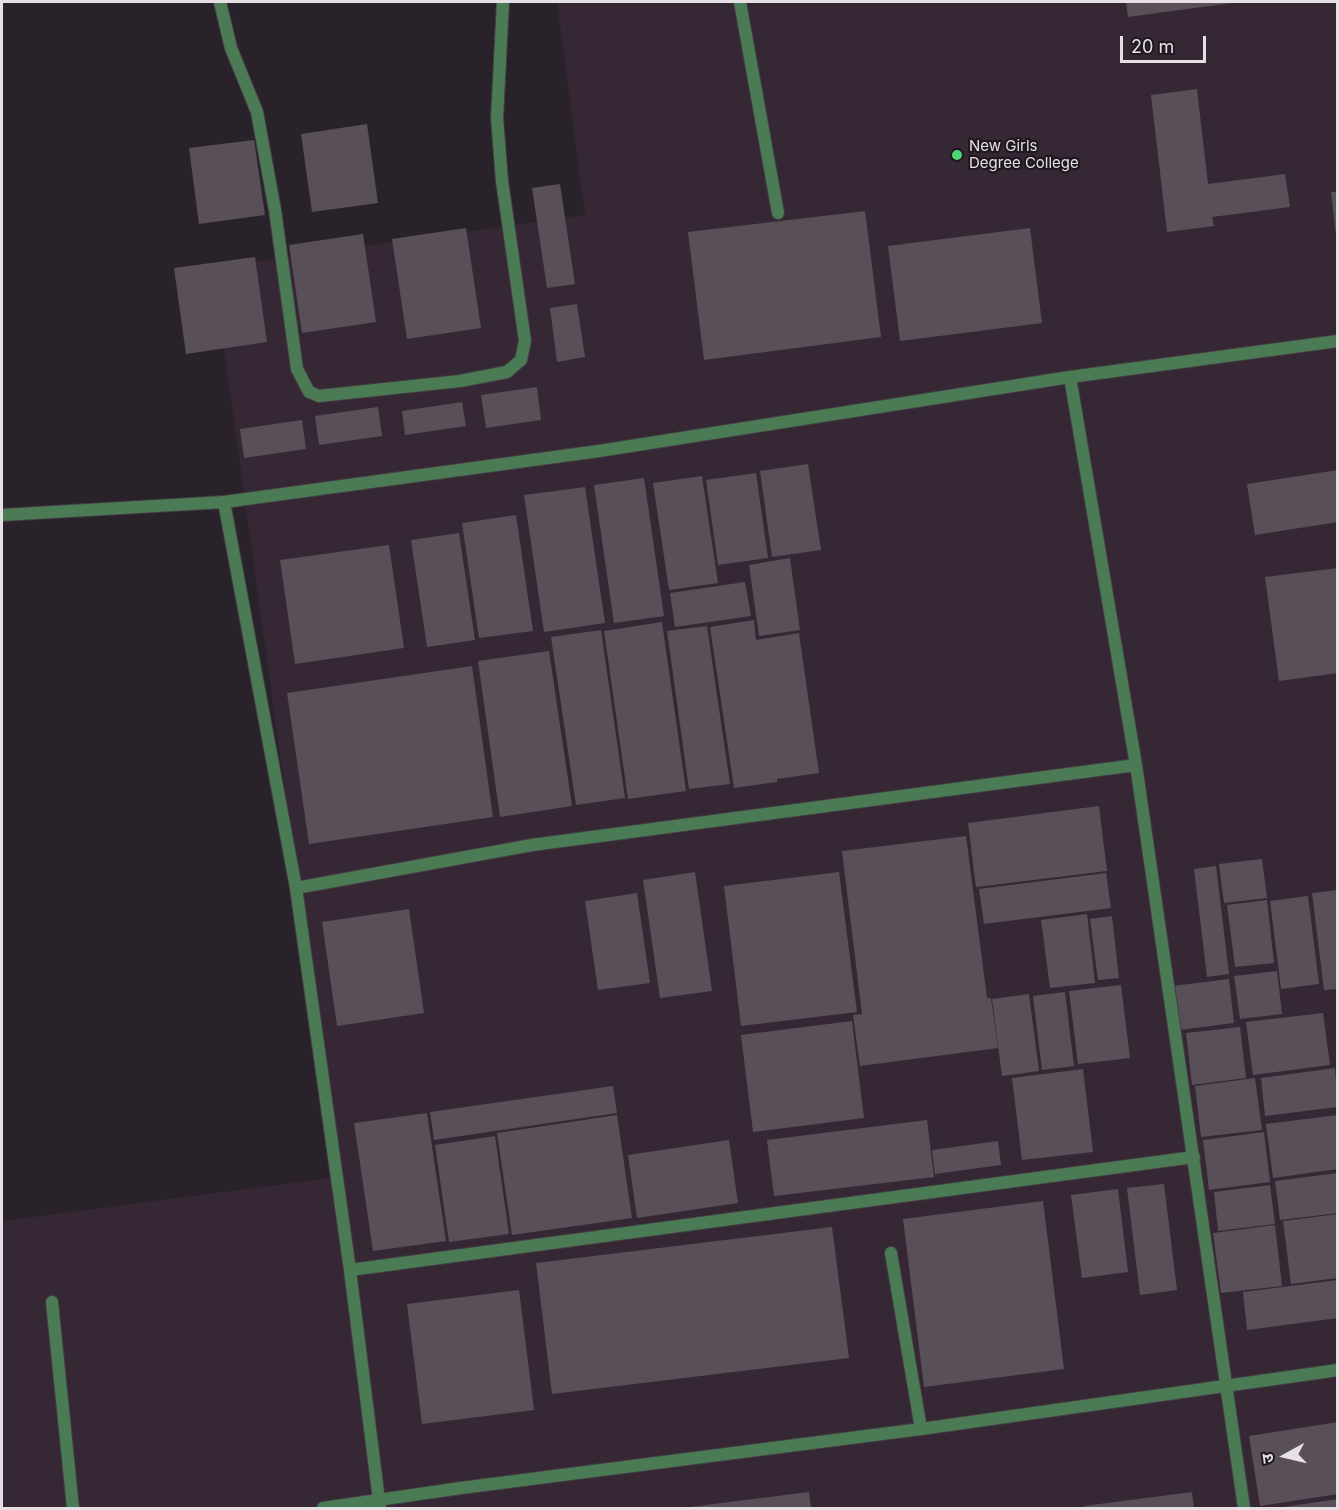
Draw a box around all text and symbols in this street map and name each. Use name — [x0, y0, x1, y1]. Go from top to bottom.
scale bar — [1123, 24, 1208, 62]
text: 20 m — [1131, 36, 1174, 57]
place label: New Girls Degree College — [969, 137, 1079, 172]
marker: New Girls Degree College — [950, 148, 964, 162]
north arrow — [1255, 1426, 1315, 1486]
text: उ — [1257, 1452, 1278, 1465]

